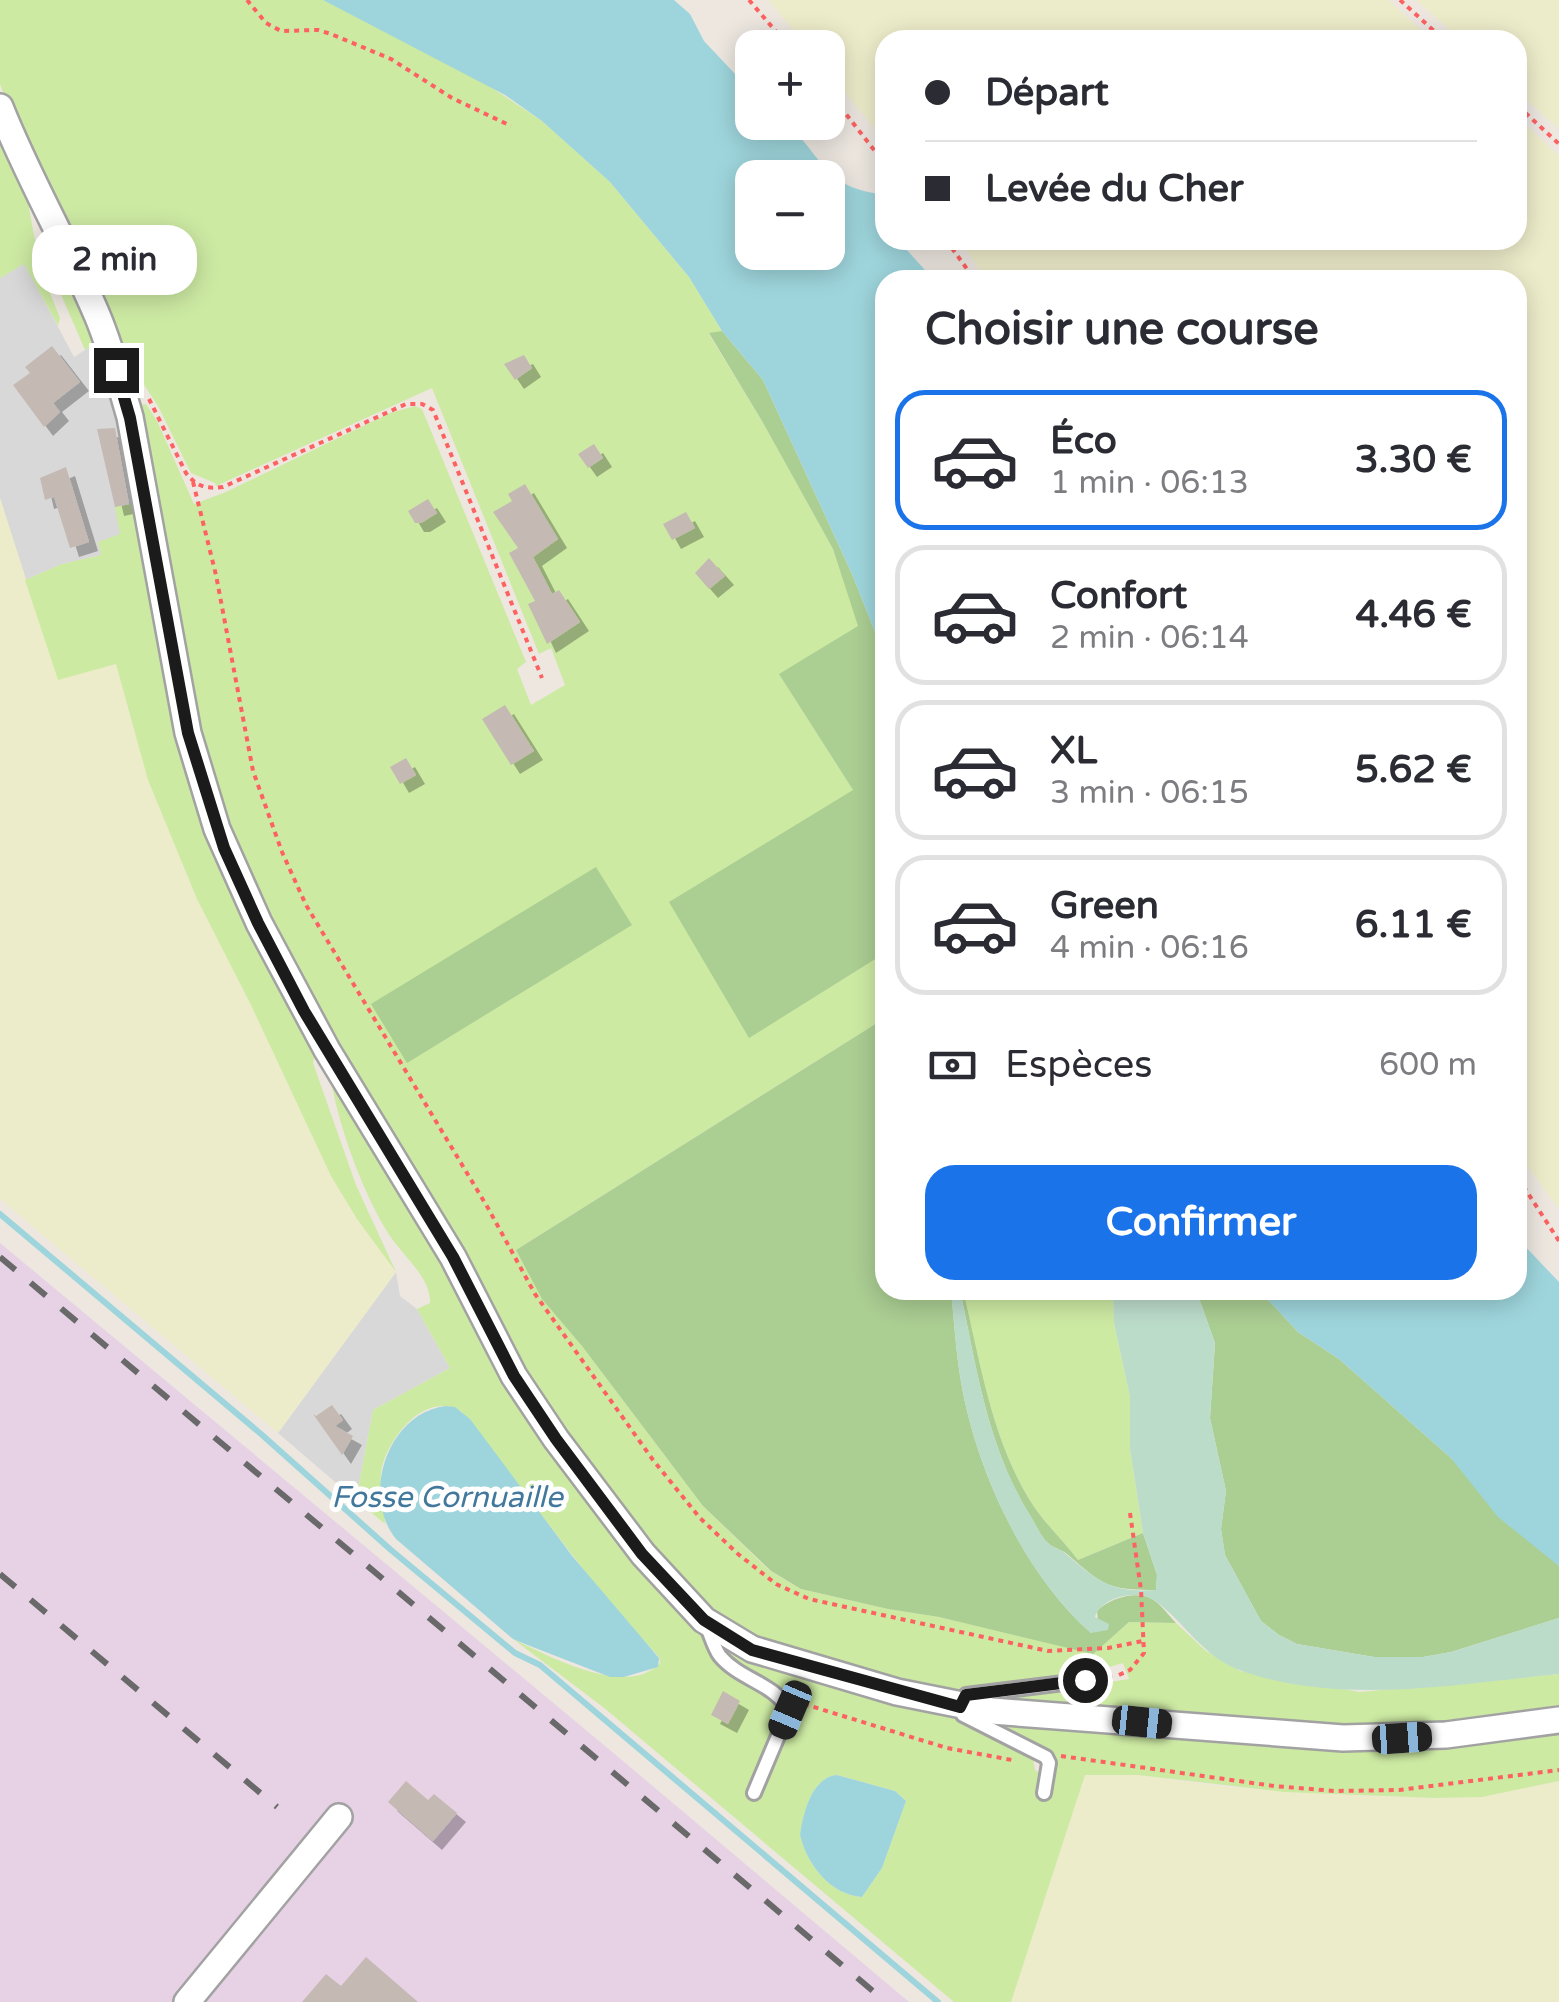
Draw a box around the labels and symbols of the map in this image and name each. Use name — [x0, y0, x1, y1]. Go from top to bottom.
callout: 2 min — [34, 225, 198, 295]
route end — [94, 348, 139, 393]
water label: Fosse Cornuaille — [331, 1479, 565, 1516]
route start — [1063, 1658, 1108, 1703]
car — [764, 1677, 816, 1743]
car — [1111, 1704, 1173, 1740]
car — [1371, 1721, 1433, 1755]

